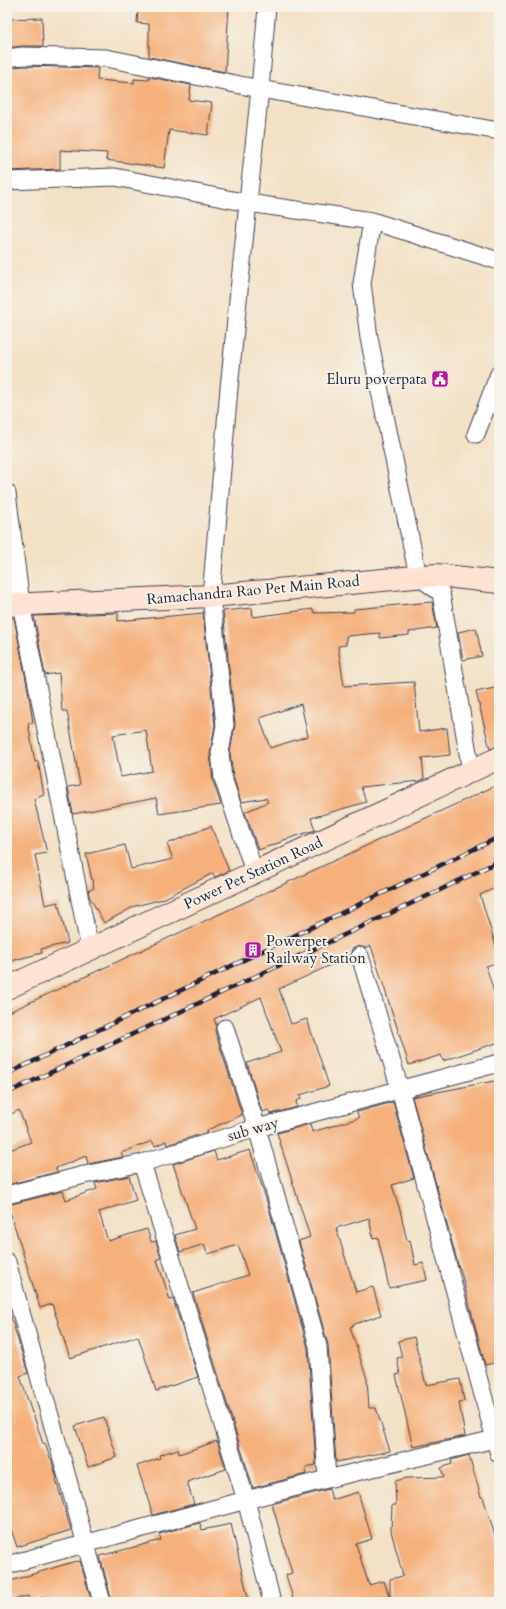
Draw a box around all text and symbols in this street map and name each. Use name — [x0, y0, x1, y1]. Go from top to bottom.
place label: Eluru poverpata — [326, 369, 428, 389]
public building icon: Eluru poverpata — [430, 369, 450, 389]
street label: Ramachandra Rao Pet Main Road — [146, 571, 360, 609]
street label: Power Pet Station Road — [180, 832, 326, 914]
place label: Powerpet Railway Station — [266, 931, 366, 968]
building icon: Powerpet Railway Station — [243, 940, 263, 960]
street label: sub way — [225, 1112, 281, 1146]

